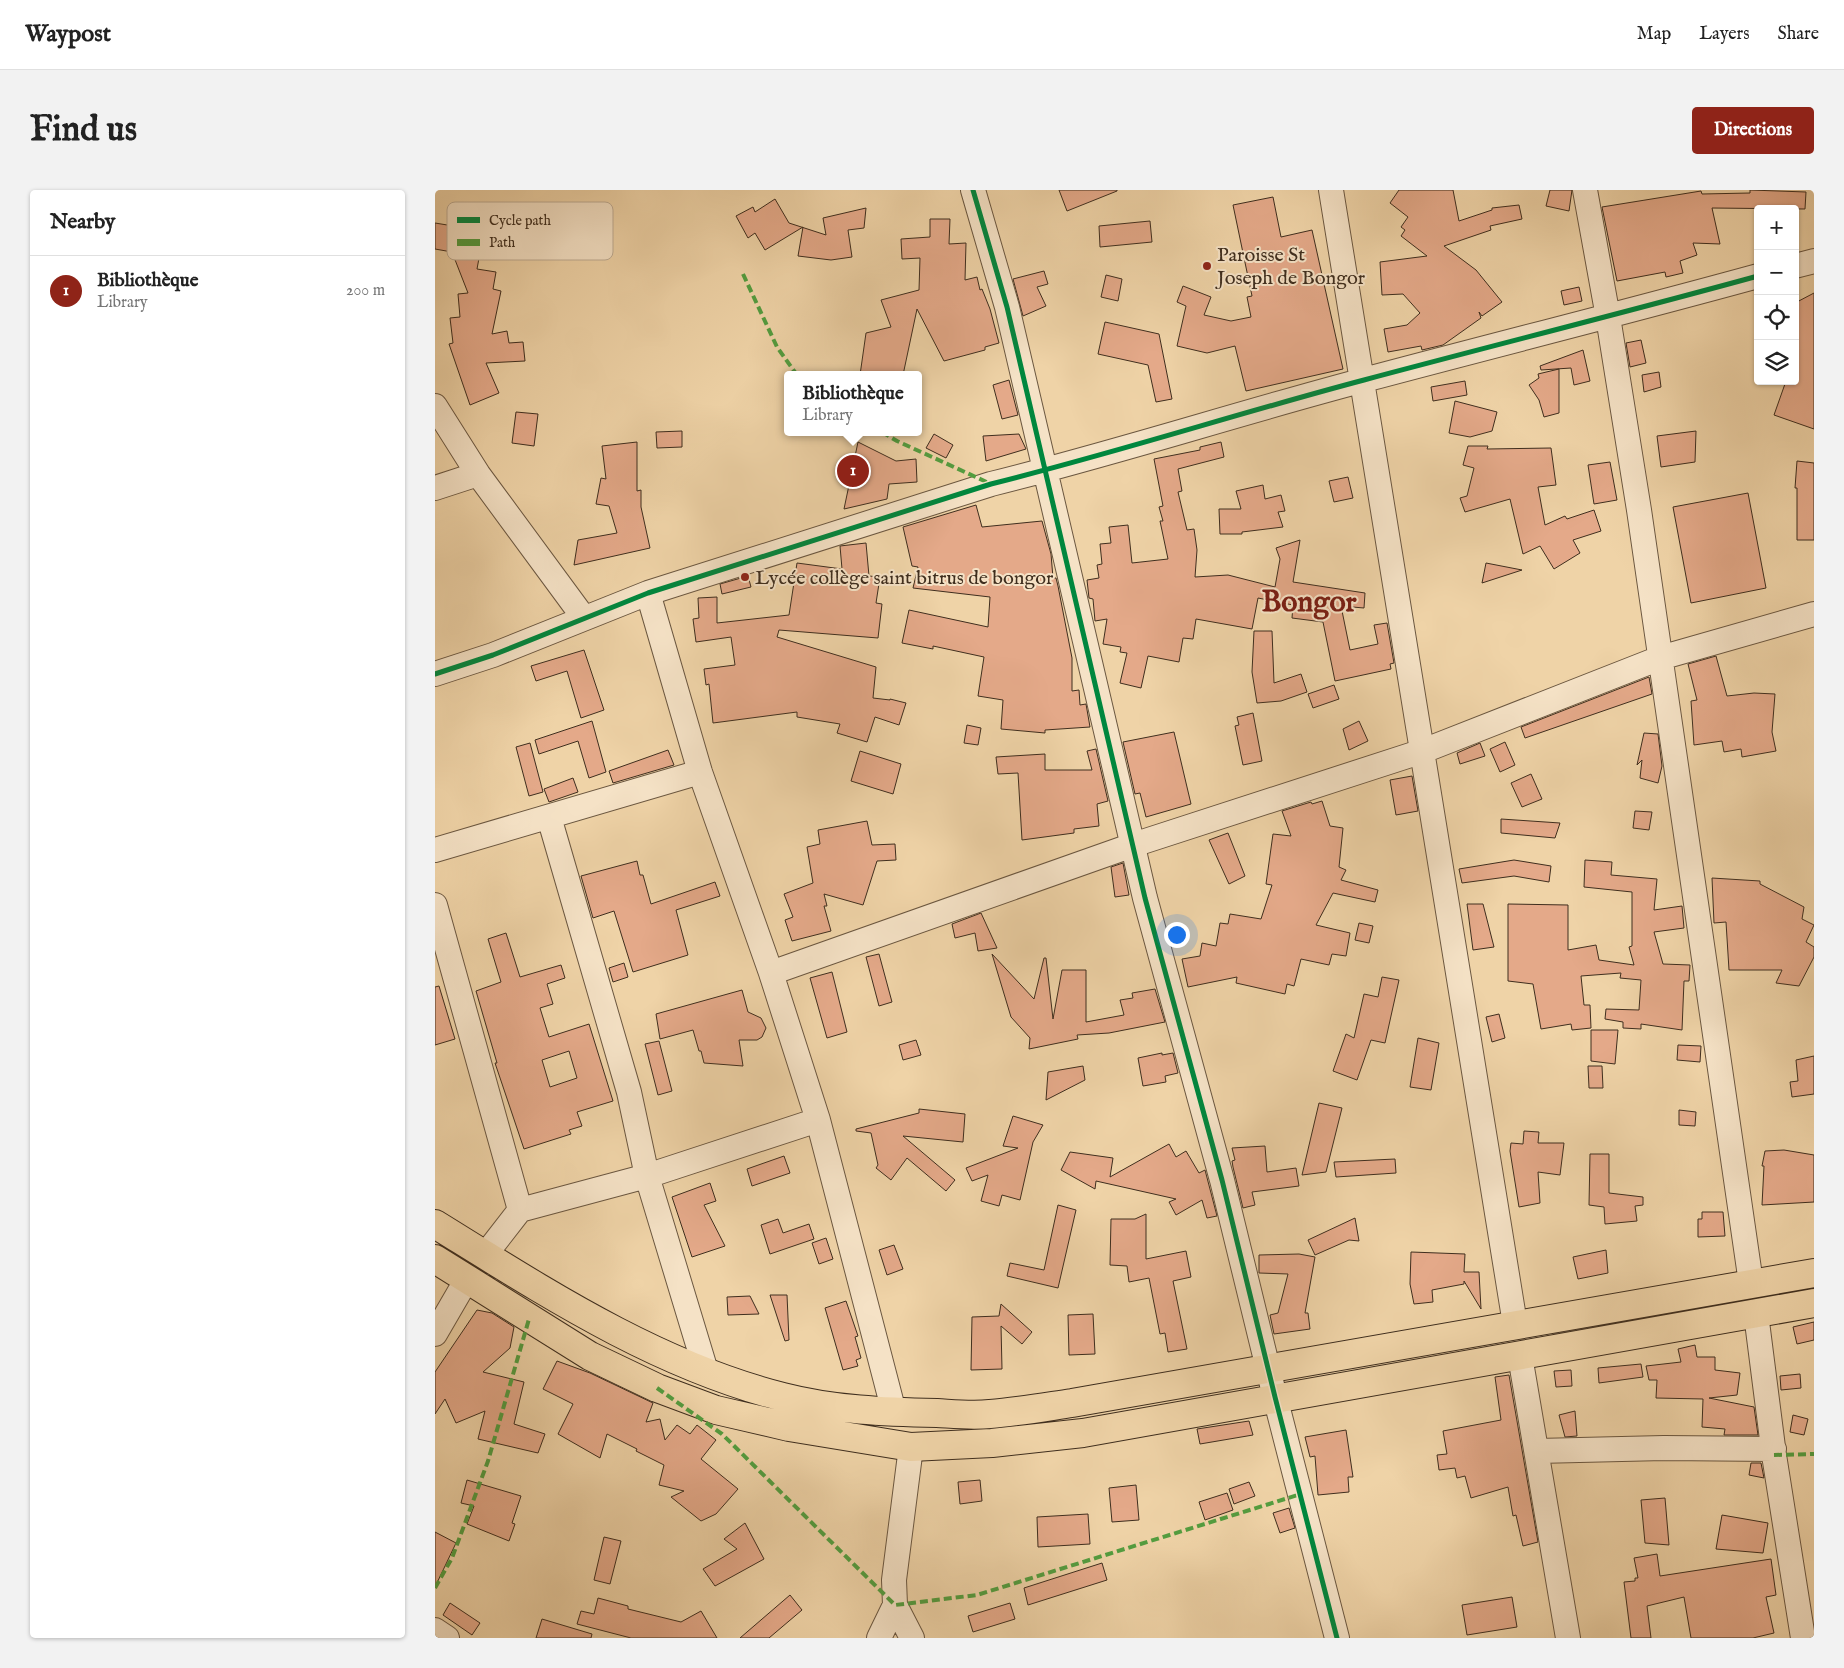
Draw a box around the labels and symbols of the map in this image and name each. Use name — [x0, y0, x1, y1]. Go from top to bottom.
legend — [447, 202, 613, 260]
text: Cycle path — [489, 212, 551, 230]
text: Path — [489, 234, 516, 252]
place label: Paroisse St Joseph de Bongor — [1215, 243, 1366, 291]
marker: Paroisse St Joseph de Bongor — [1201, 260, 1213, 272]
pin: 1 — [837, 452, 869, 490]
place label: Lycée collège saint bitrus de bongor — [755, 566, 1054, 591]
marker: Lycée collège saint bitrus de bongor — [739, 571, 751, 583]
district label: Bongor — [1261, 584, 1358, 622]
your location — [1164, 922, 1190, 948]

